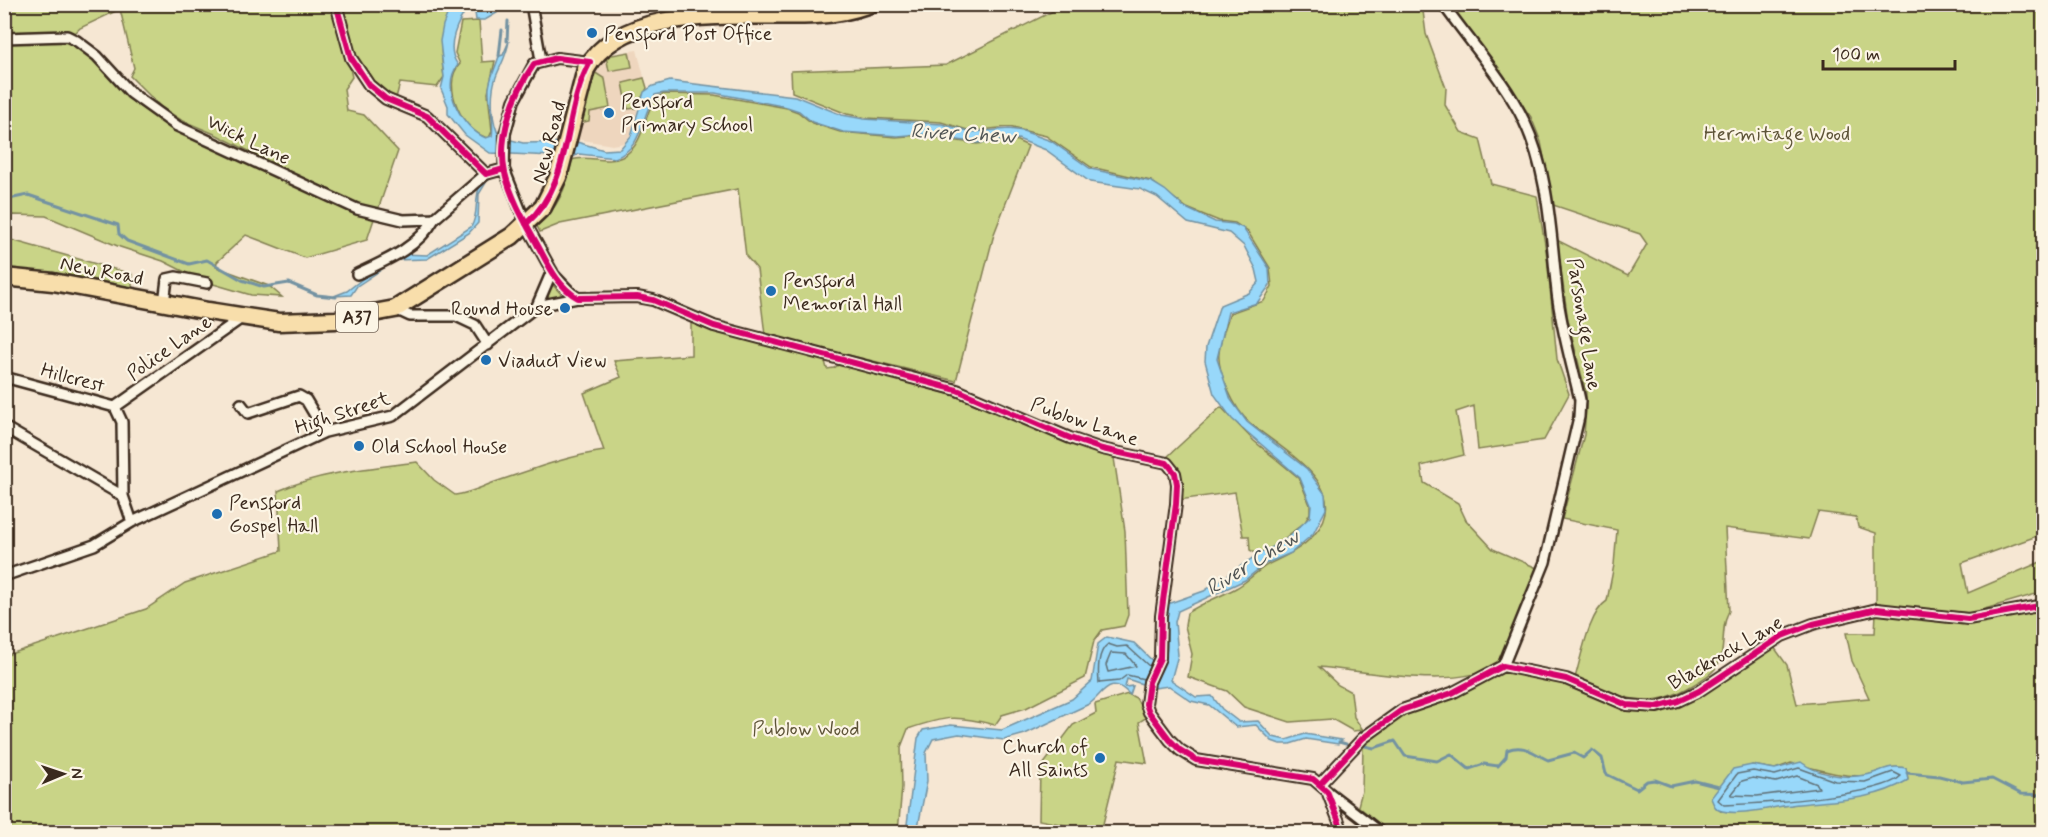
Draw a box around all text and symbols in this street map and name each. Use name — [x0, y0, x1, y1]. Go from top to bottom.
place label: Pensford Post Office — [604, 21, 772, 50]
marker: Pensford Post Office — [585, 26, 599, 40]
scale bar — [1823, 33, 1955, 71]
text: 100 m — [1832, 43, 1880, 67]
place label: Pensford Primary School — [621, 89, 753, 139]
street label: New Road — [526, 98, 573, 187]
marker: Pensford Primary School — [602, 106, 616, 120]
street label: Wick Lane — [202, 108, 295, 172]
water label: River Chew — [910, 117, 1018, 151]
park label: Hermitage Wood — [1704, 121, 1850, 150]
street label: New Road — [58, 250, 146, 293]
street label: Parsonage Lane — [1558, 256, 1607, 393]
place label: Pensford Memorial Hall — [783, 268, 903, 318]
marker: Pensford Memorial Hall — [764, 284, 778, 298]
place label: Round House — [451, 296, 553, 323]
marker: Round House — [558, 301, 572, 315]
road number: A37 — [336, 302, 378, 332]
street label: Police Lane — [122, 309, 218, 387]
place label: Viaduct View — [498, 348, 606, 375]
marker: Viaduct View — [479, 353, 493, 367]
street label: Hillcrest — [38, 357, 108, 400]
street label: High Street — [291, 385, 394, 443]
street label: Publow Lane — [1027, 391, 1142, 454]
place label: Old School House — [371, 434, 507, 461]
marker: Old School House — [352, 439, 366, 453]
place label: Pensford Gospel Hall — [229, 490, 319, 540]
marker: Pensford Gospel Hall — [210, 507, 224, 521]
water label: River Chew — [1201, 522, 1306, 603]
street label: Blackrock Lane — [1664, 610, 1788, 697]
park label: Publow Wood — [752, 716, 860, 743]
place label: Church of All Saints — [1002, 734, 1088, 784]
north arrow — [33, 744, 93, 804]
marker: Church of All Saints — [1093, 751, 1107, 765]
text: N — [66, 768, 87, 779]

